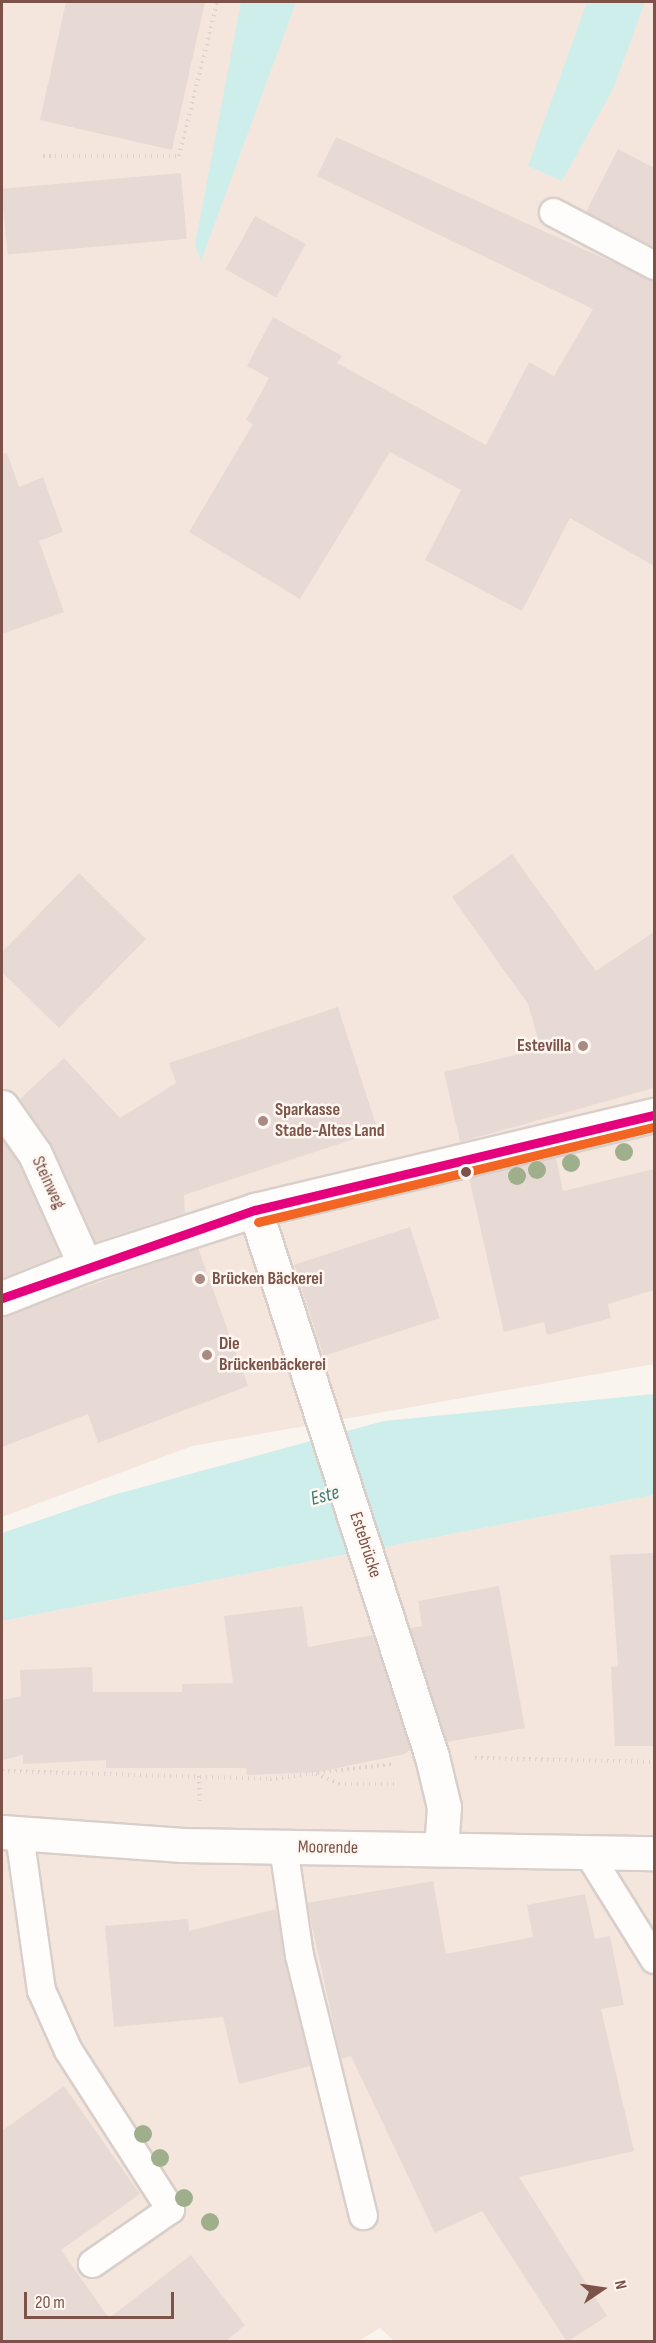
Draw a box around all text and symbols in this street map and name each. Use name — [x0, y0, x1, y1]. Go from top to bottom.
place label: Estevilla — [517, 1035, 571, 1057]
marker: Estevilla — [576, 1039, 590, 1053]
place label: Sparkasse Stade-Altes Land — [275, 1100, 385, 1142]
marker: Sparkasse Stade-Altes Land — [256, 1114, 270, 1128]
street label: Steinweg — [26, 1153, 70, 1213]
unlabelled marker — [460, 1166, 472, 1178]
place label: Brücken Bäckerei — [212, 1268, 323, 1290]
marker: Brücken Bäckerei — [193, 1272, 207, 1286]
place label: Die Brückenbäckerei — [219, 1334, 326, 1376]
marker: Die Brückenbäckerei — [200, 1348, 214, 1362]
water label: Este — [308, 1481, 342, 1511]
street label: Estebrücke — [344, 1509, 386, 1581]
street label: Moorende — [298, 1837, 358, 1859]
north arrow — [572, 2259, 632, 2319]
text: N — [610, 2279, 630, 2291]
scale bar — [27, 2280, 177, 2318]
text: 20 m — [35, 2292, 65, 2313]

